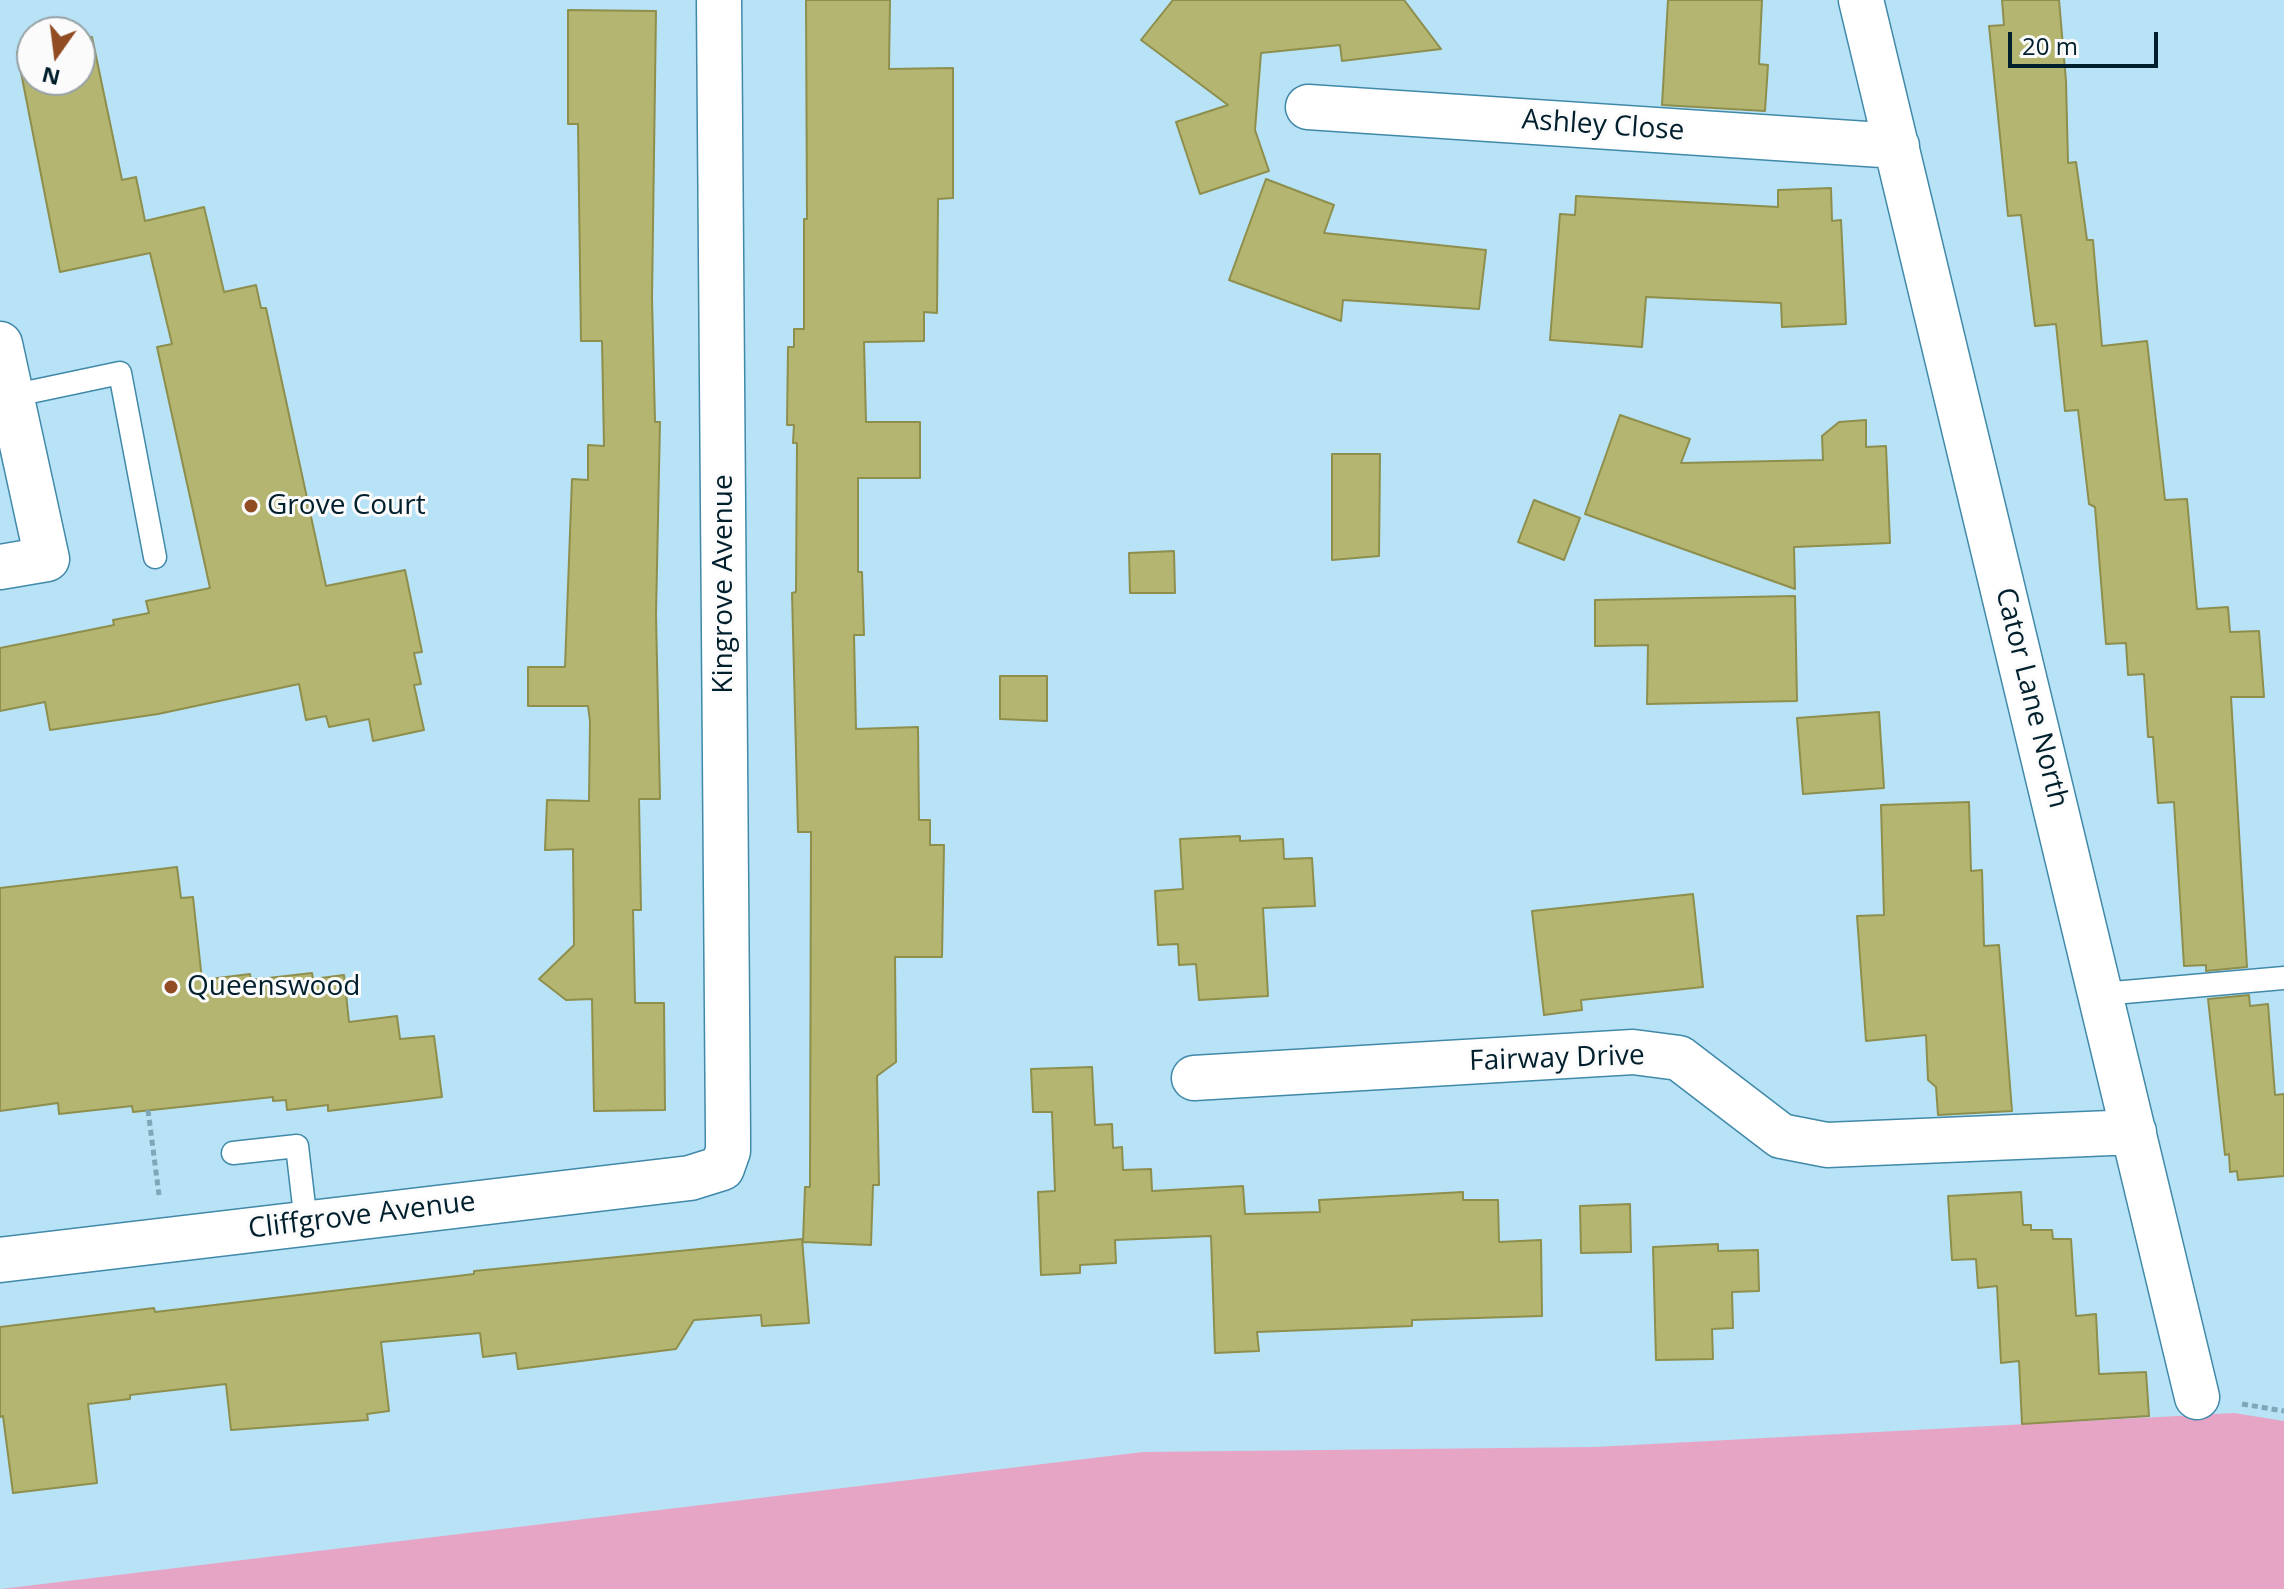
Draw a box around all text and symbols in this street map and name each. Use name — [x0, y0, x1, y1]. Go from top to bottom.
north arrow — [16, 16, 96, 96]
scale bar — [2012, 16, 2162, 66]
text: 20 m — [2022, 29, 2078, 62]
text: N — [38, 61, 63, 94]
street label: Ashley Close — [1521, 104, 1685, 148]
street label: Kingrove Avenue — [707, 474, 741, 694]
place label: Grove Court — [267, 489, 426, 523]
marker: Grove Court — [242, 497, 260, 515]
street label: Cator Lane North — [1987, 584, 2075, 812]
place label: Queenswood — [187, 970, 360, 1004]
marker: Queenswood — [162, 978, 180, 996]
street label: Fairway Drive — [1469, 1039, 1645, 1079]
street label: Cliffgrove Avenue — [247, 1185, 477, 1247]

